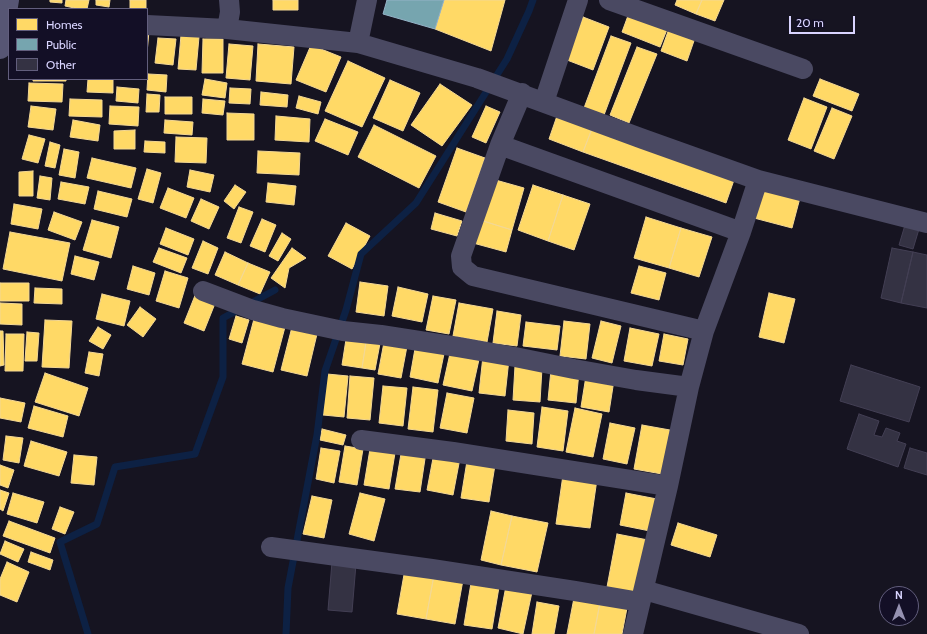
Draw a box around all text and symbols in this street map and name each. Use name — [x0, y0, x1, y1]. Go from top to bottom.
legend — [8, 8, 148, 80]
scale bar — [791, 8, 857, 34]
text: 20 m — [796, 15, 824, 30]
text: Homes — [46, 17, 83, 32]
text: Public — [46, 37, 77, 52]
text: Other — [46, 57, 76, 72]
north arrow — [879, 586, 919, 626]
text: N — [895, 588, 903, 602]

